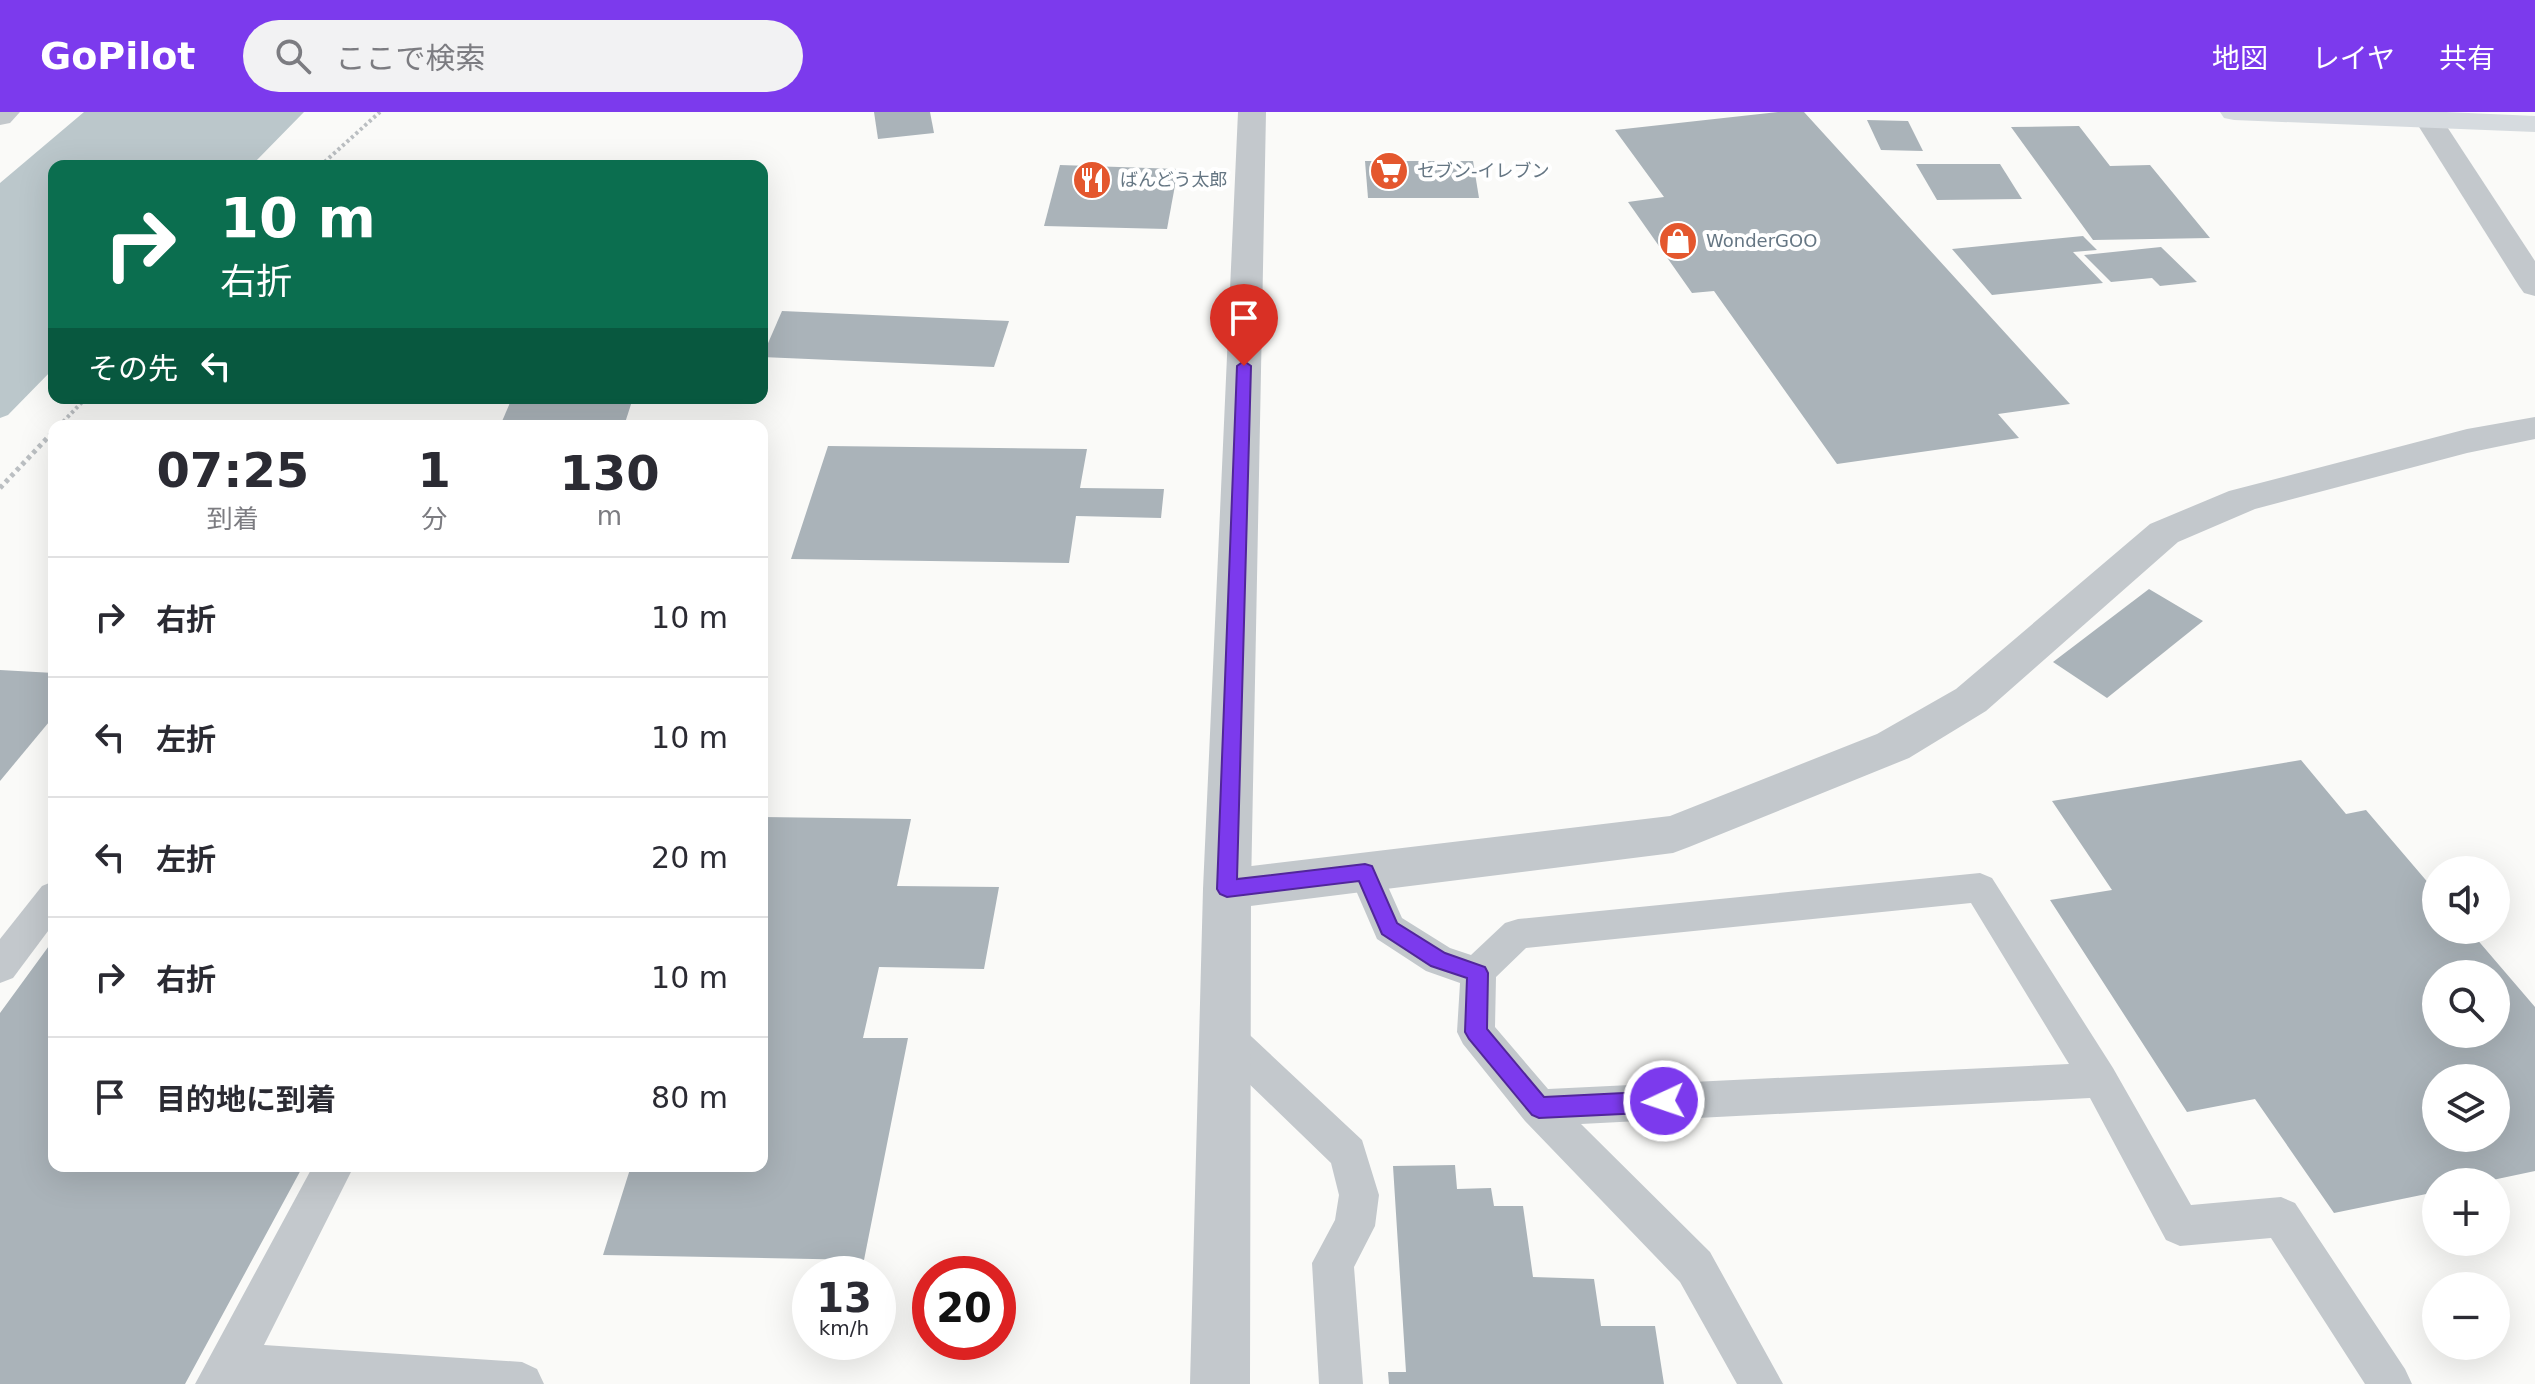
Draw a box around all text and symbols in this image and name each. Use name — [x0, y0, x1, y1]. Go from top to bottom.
search box — [243, 20, 803, 92]
text: GoPilot — [40, 34, 195, 78]
icon: search — [271, 34, 315, 78]
text: ここで検索 — [335, 41, 485, 76]
text: 地図 — [2212, 42, 2268, 75]
text: レイヤ — [2312, 42, 2395, 75]
text: 共有 — [2439, 42, 2495, 75]
supermarket icon: セブン-イレブン — [1368, 150, 1410, 192]
restaurant icon: ばんどう太郎 — [1071, 159, 1113, 201]
place label: セブン-イレブン — [1417, 160, 1550, 181]
place label: ばんどう太郎 — [1120, 169, 1227, 190]
text: 10 m — [220, 185, 376, 250]
icon: right — [88, 192, 192, 296]
shop icon: WonderGOO — [1657, 220, 1699, 262]
place label: WonderGOO — [1706, 230, 1817, 251]
text: 右折 — [220, 261, 292, 302]
pin — [1210, 284, 1278, 366]
icon: arrive — [1222, 296, 1266, 340]
icon: left — [194, 344, 238, 388]
text: その先 — [88, 351, 178, 386]
text: 07:25 — [156, 442, 309, 498]
text: 1 — [418, 442, 451, 498]
text: 130 — [559, 445, 660, 501]
text: m — [597, 501, 622, 531]
text: 到着 — [207, 504, 259, 534]
text: 分 — [421, 504, 447, 534]
icon: right — [88, 595, 132, 639]
text: 10 m — [651, 600, 728, 635]
text: 右折 — [156, 602, 216, 637]
icon: left — [88, 715, 132, 759]
text: 10 m — [651, 720, 728, 755]
text: 左折 — [156, 722, 216, 757]
icon: left — [88, 835, 132, 879]
text: 20 m — [651, 840, 728, 875]
text: 左折 — [156, 842, 216, 877]
map controls — [2422, 856, 2510, 1360]
button: sound — [2422, 856, 2510, 944]
icon: right — [88, 955, 132, 999]
text: 10 m — [651, 960, 728, 995]
button: search — [2422, 960, 2510, 1048]
text: 右折 — [156, 962, 216, 997]
position arrow — [1622, 1059, 1706, 1143]
button: layers — [2422, 1064, 2510, 1152]
icon: arrive — [88, 1075, 132, 1119]
text: 80 m — [651, 1080, 728, 1115]
text: 目的地に到着 — [156, 1082, 336, 1117]
button: + — [2422, 1168, 2510, 1256]
speed limit sign: 20 — [912, 1256, 1016, 1360]
button: − — [2422, 1272, 2510, 1360]
text: 13 — [816, 1275, 872, 1321]
text: km/h — [819, 1316, 869, 1340]

